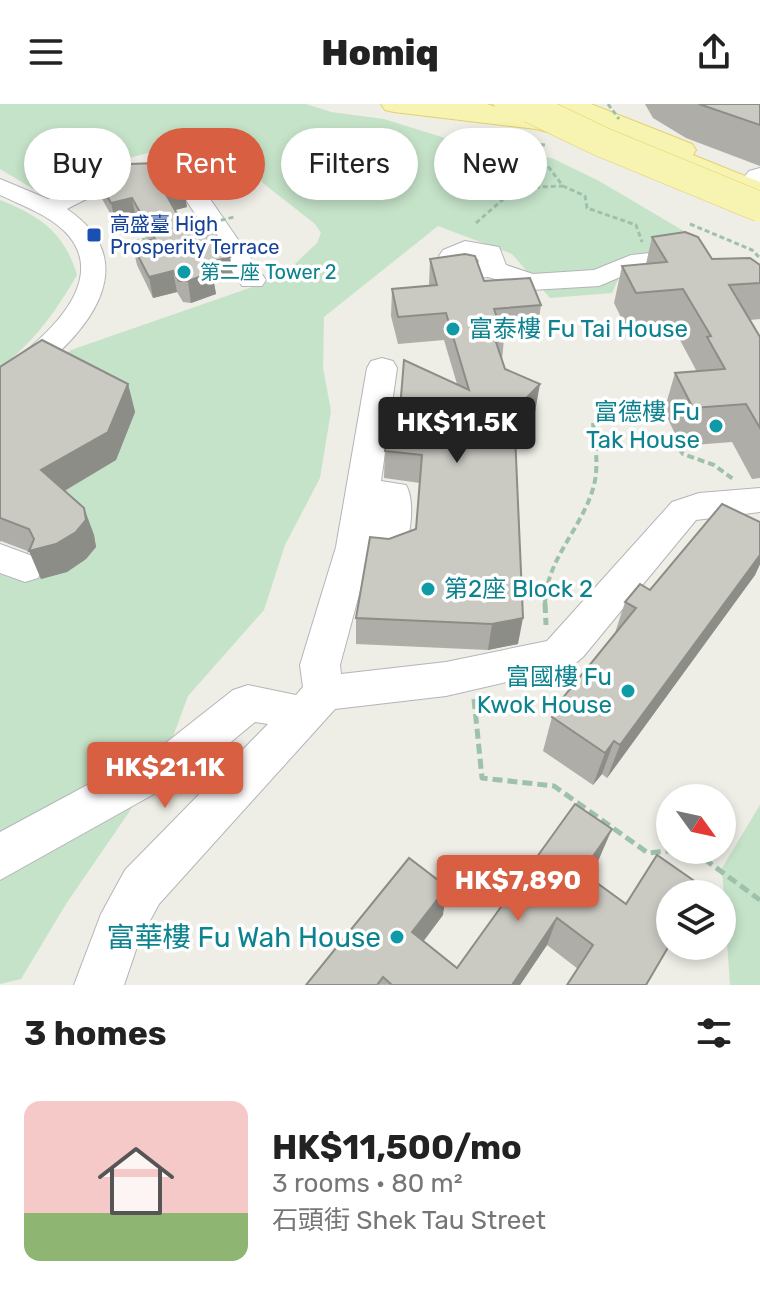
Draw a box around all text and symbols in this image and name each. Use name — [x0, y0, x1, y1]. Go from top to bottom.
icon: menu — [24, 30, 68, 74]
icon: share — [692, 30, 736, 74]
text: Homiq — [321, 31, 439, 74]
chip: Buy — [24, 128, 131, 200]
chip: Rent — [147, 128, 265, 200]
chip: Filters — [281, 128, 418, 200]
chip: New — [434, 128, 547, 200]
place label: 高盛臺 High Prosperity Terrace — [110, 212, 279, 259]
marker: 高盛臺 High Prosperity Terrace — [85, 226, 103, 244]
place label: 第二座 Tower 2 — [200, 260, 337, 284]
marker: 第二座 Tower 2 — [175, 263, 193, 281]
place label: 富泰樓 Fu Tai House — [469, 315, 688, 343]
marker: 富泰樓 Fu Tai House — [444, 320, 462, 338]
pin: HK$11.5K — [374, 397, 540, 465]
place label: 富德樓 Fu Tak House — [586, 398, 700, 454]
text: HK$11.5K — [396, 407, 518, 438]
marker: 富德樓 Fu Tak House — [707, 417, 725, 435]
place label: 第2座 Block 2 — [444, 575, 593, 603]
marker: 第2座 Block 2 — [419, 580, 437, 598]
place label: 富國樓 Fu Kwok House — [477, 663, 612, 719]
marker: 富國樓 Fu Kwok House — [619, 682, 637, 700]
pin: HK$21.1K — [82, 742, 248, 810]
text: HK$21.1K — [105, 752, 225, 783]
north arrow — [656, 784, 736, 864]
map controls — [656, 784, 736, 960]
pin: HK$7,890 — [435, 855, 601, 923]
text: HK$7,890 — [455, 865, 581, 896]
button: layers — [656, 880, 736, 960]
place label: 富華樓 Fu Wah House — [107, 921, 381, 954]
marker: 富華樓 Fu Wah House — [388, 928, 406, 946]
icon: filters — [692, 1011, 736, 1055]
text: 3 homes — [24, 1013, 167, 1054]
text: HK$11,500/mo — [272, 1127, 522, 1168]
icon: home — [88, 1133, 184, 1229]
text: 3 rooms · 80 m² — [272, 1168, 463, 1199]
text: 石頭街 Shek Tau Street — [272, 1205, 546, 1236]

